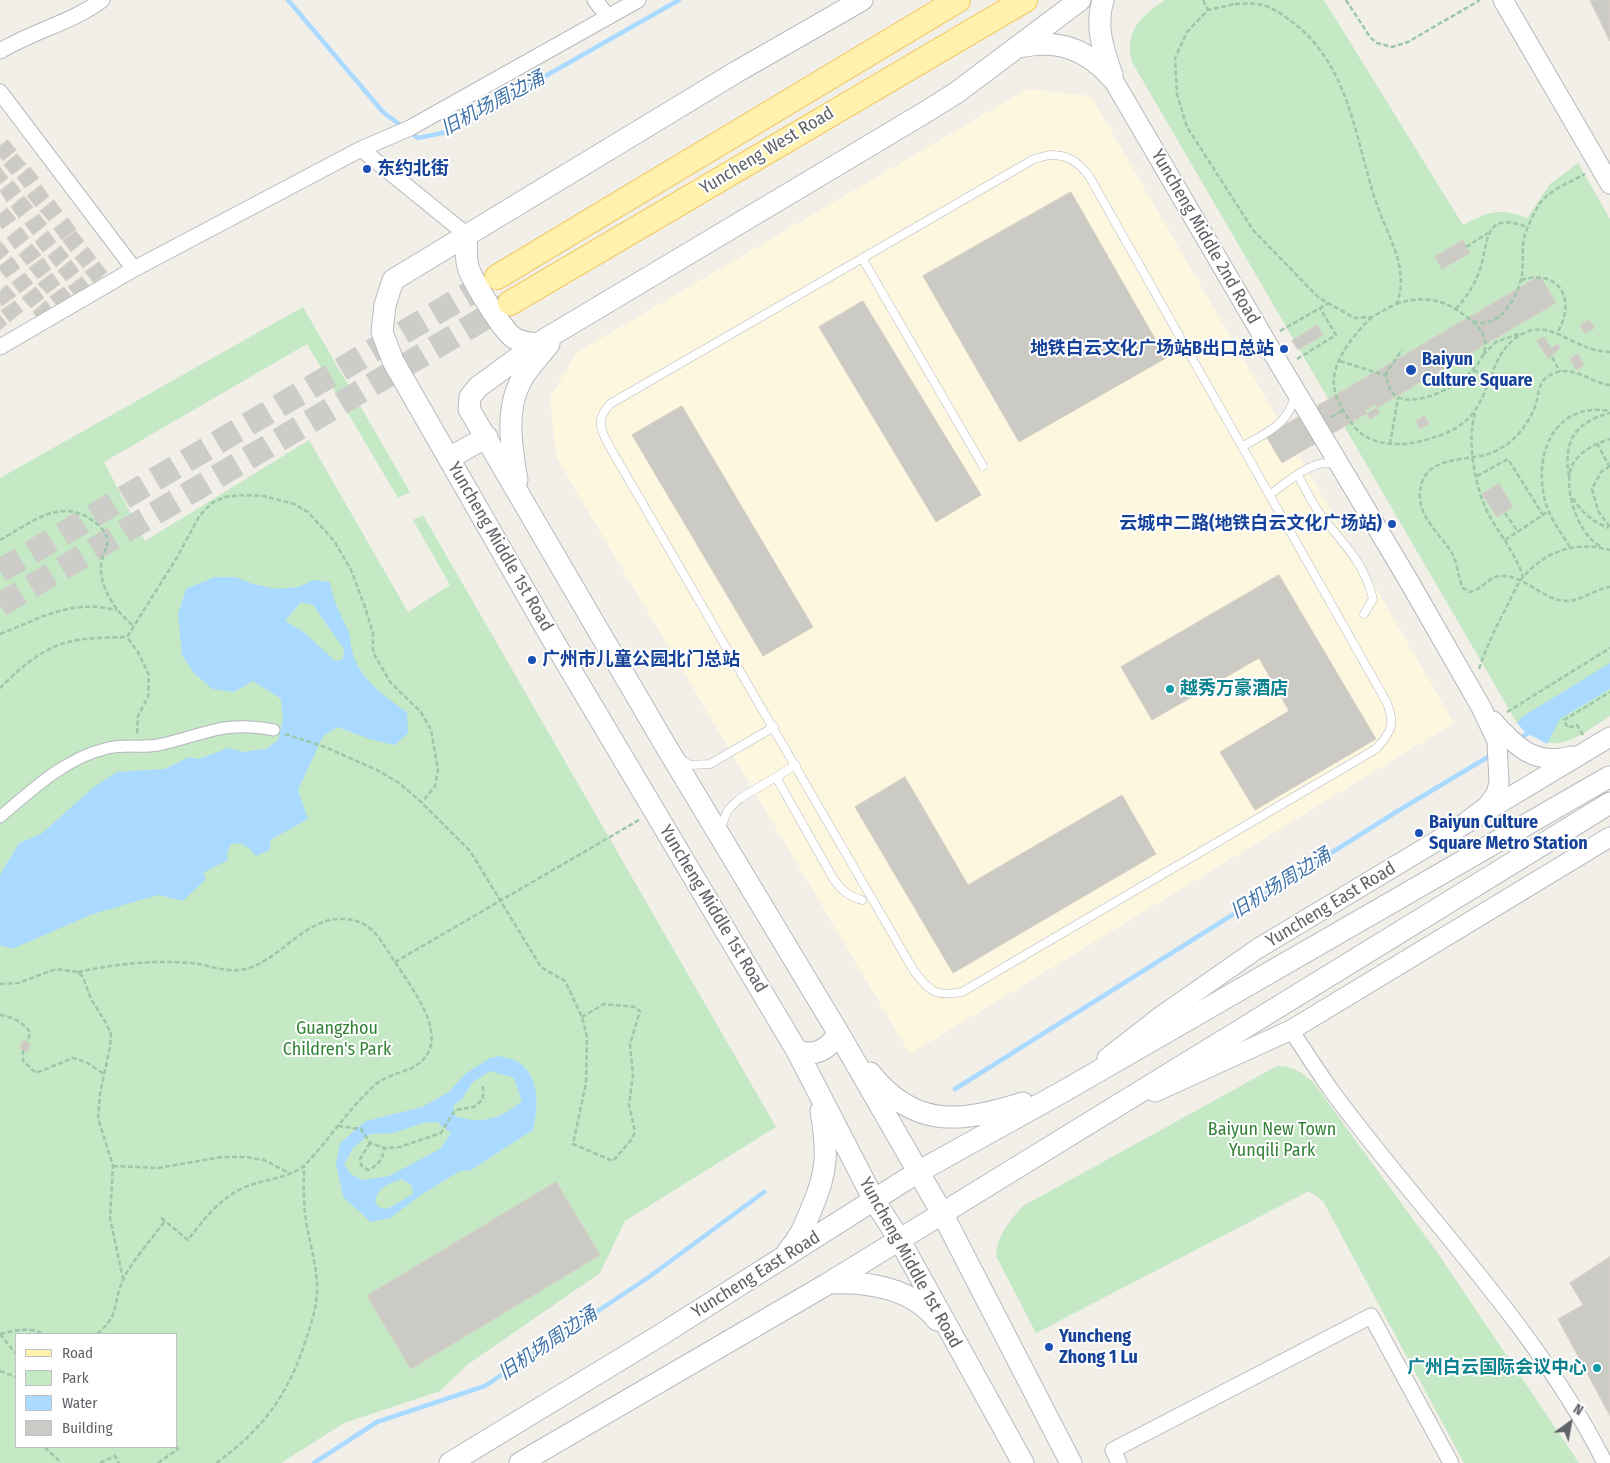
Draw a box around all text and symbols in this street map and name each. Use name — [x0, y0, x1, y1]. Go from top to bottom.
water label: 旧机场周边涌 — [437, 67, 549, 141]
street label: Yuncheng West Road — [696, 102, 838, 200]
street label: Yuncheng Middle 2nd Road — [1146, 146, 1264, 328]
place label: 东约北街 — [377, 158, 449, 180]
marker: 东约北街 — [361, 163, 373, 175]
place label: 地铁白云文化广场站B出口总站 — [1030, 338, 1274, 360]
marker: 地铁白云文化广场站B出口总站 — [1278, 343, 1290, 355]
place label: Baiyun Culture Square — [1422, 349, 1533, 392]
marker: Baiyun Culture Square — [1404, 363, 1418, 377]
street label: Yuncheng Middle 1st Road — [443, 459, 557, 635]
place label: 云城中二路(地铁白云文化广场站) — [1119, 513, 1382, 535]
marker: 云城中二路(地铁白云文化广场站) — [1386, 518, 1398, 530]
place label: 广州市儿童公园北门总站 — [542, 649, 740, 671]
marker: 广州市儿童公园北门总站 — [526, 654, 538, 666]
place label: 越秀万豪酒店 — [1180, 678, 1288, 700]
marker: 越秀万豪酒店 — [1164, 683, 1176, 695]
place label: Baiyun Culture Square Metro Station — [1429, 812, 1588, 854]
street label: Yuncheng Middle 1st Road — [654, 821, 772, 997]
marker: Baiyun Culture Square Metro Station — [1413, 827, 1425, 839]
water label: 旧机场周边涌 — [1227, 844, 1335, 924]
street label: Yuncheng East Road — [1262, 858, 1400, 952]
park label: Guangzhou Children's Park — [283, 1018, 391, 1060]
park label: Baiyun New Town Yunqili Park — [1208, 1119, 1336, 1162]
street label: Yuncheng Middle 1st Road — [854, 1174, 966, 1352]
street label: Yuncheng East Road — [688, 1227, 824, 1323]
water label: 旧机场周边涌 — [494, 1303, 602, 1385]
place label: Yuncheng Zhong 1 Lu — [1059, 1326, 1138, 1368]
legend — [15, 1333, 178, 1448]
marker: Yuncheng Zhong 1 Lu — [1043, 1341, 1055, 1353]
text: Road — [62, 1344, 93, 1362]
place label: 广州白云国际会议中心 — [1407, 1357, 1587, 1379]
marker: 广州白云国际会议中心 — [1591, 1362, 1603, 1374]
text: Park — [62, 1369, 89, 1387]
text: Water — [62, 1394, 97, 1412]
north arrow — [1545, 1398, 1595, 1448]
text: N — [1570, 1400, 1586, 1419]
text: Building — [62, 1419, 113, 1437]

